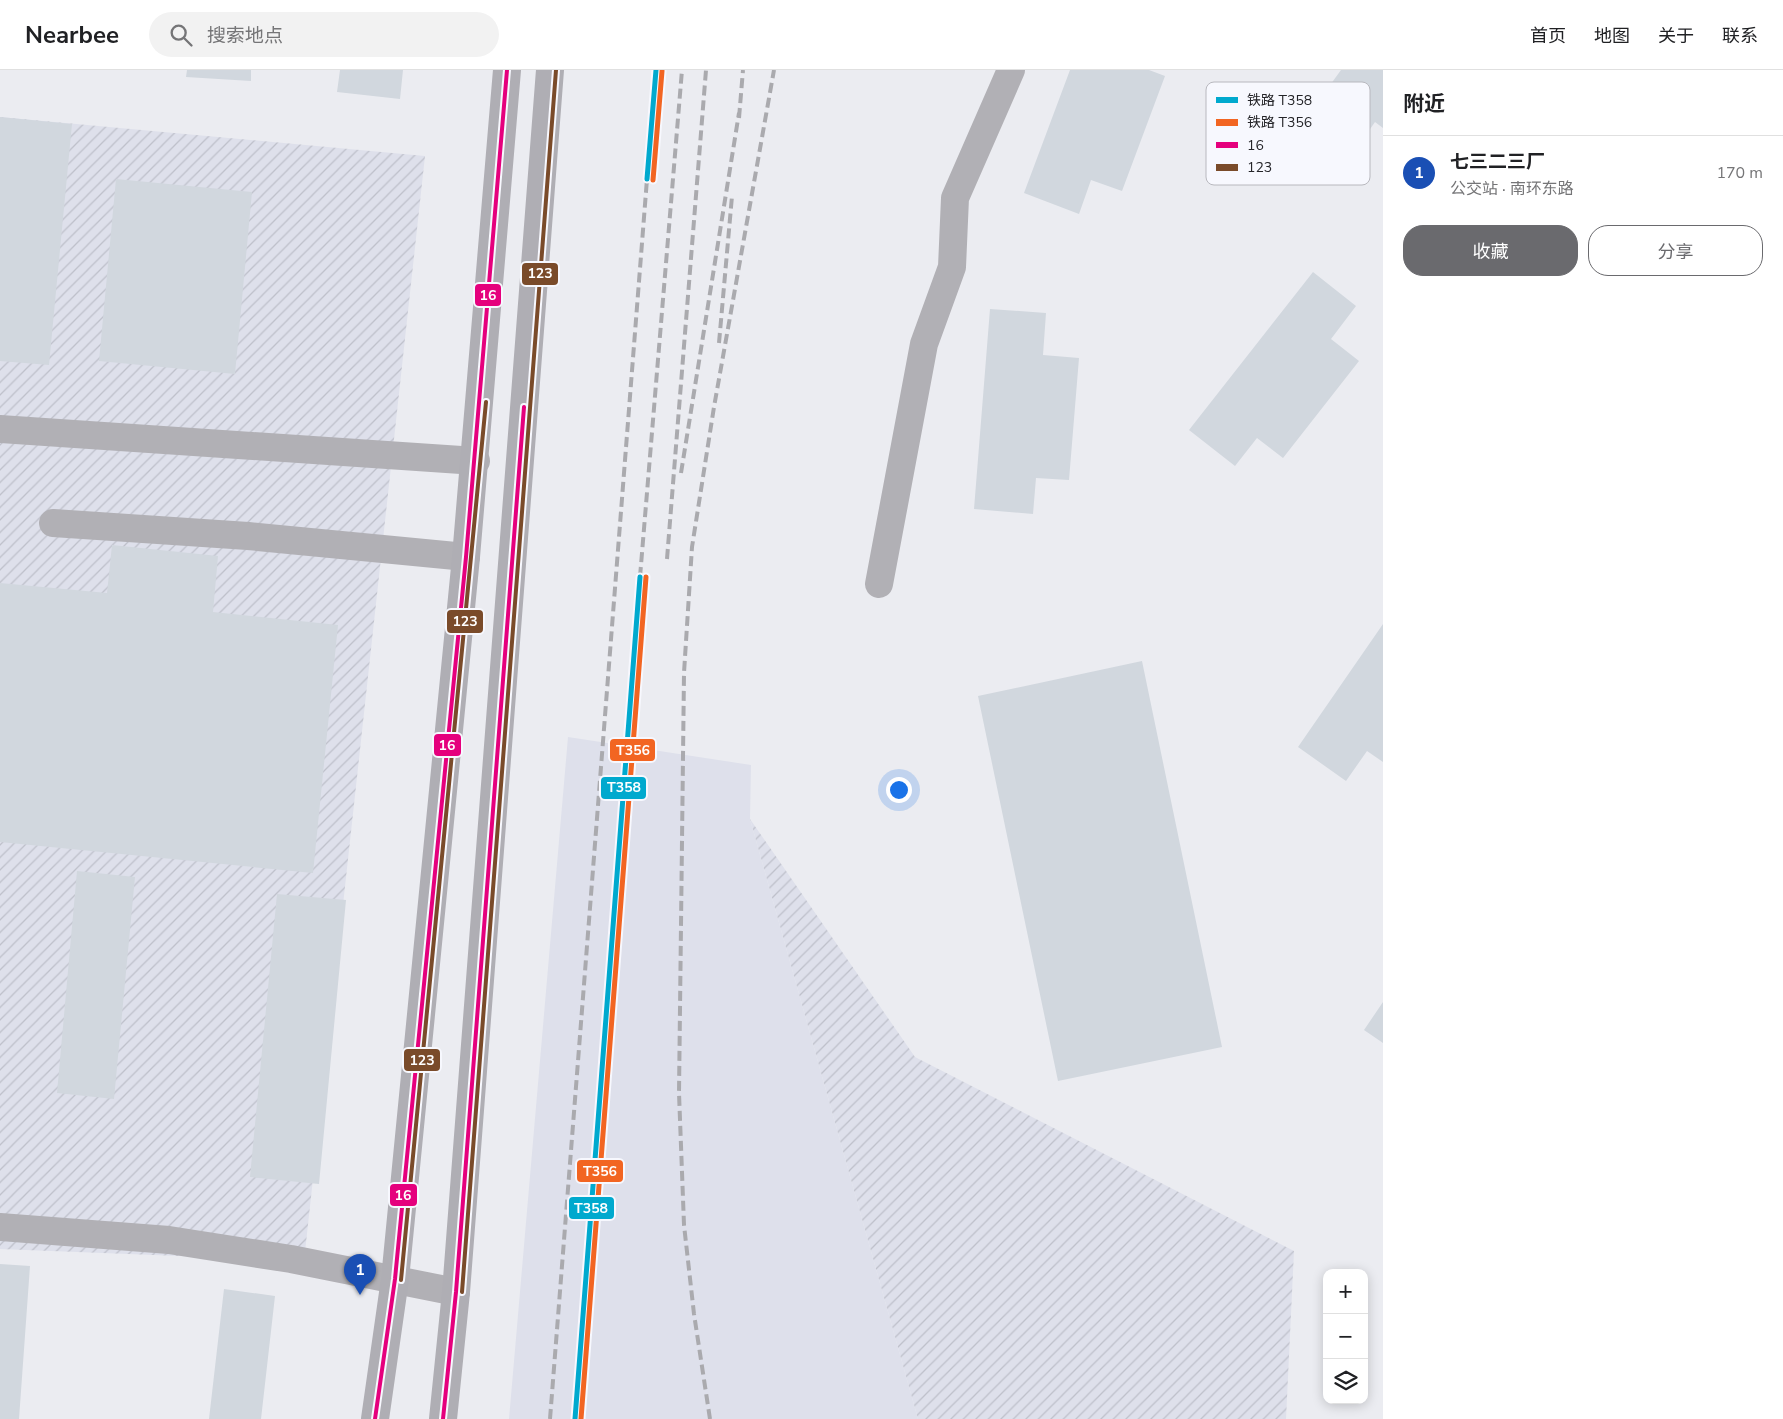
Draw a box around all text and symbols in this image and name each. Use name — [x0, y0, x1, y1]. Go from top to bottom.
search box — [149, 12, 499, 57]
text: Nearbee — [25, 19, 119, 51]
icon: search — [167, 21, 195, 49]
text: 搜索地点 — [207, 23, 283, 49]
text: 首页 — [1530, 24, 1566, 48]
text: 地图 — [1594, 24, 1630, 48]
text: 关于 — [1658, 24, 1694, 48]
text: 联系 — [1722, 24, 1758, 48]
legend — [1206, 82, 1370, 185]
text: 附近 — [1403, 90, 1445, 118]
text: 铁路 T358 — [1247, 91, 1312, 110]
text: 铁路 T356 — [1247, 113, 1312, 132]
text: 16 — [1247, 136, 1264, 155]
text: 七三二三厂 — [1450, 149, 1545, 175]
text: 123 — [1247, 158, 1272, 177]
text: 1 — [1414, 162, 1424, 184]
text: 170 m — [1716, 162, 1763, 184]
text: 公交站 · 南环东路 — [1450, 178, 1574, 200]
button: 收藏 — [1403, 225, 1578, 276]
button: 分享 — [1588, 225, 1763, 276]
line badge: 123 — [521, 262, 559, 286]
text: 123 — [527, 264, 553, 283]
line badge: 16 — [474, 283, 502, 307]
text: 16 — [480, 286, 496, 305]
line badge: 123 — [446, 609, 484, 634]
text: 123 — [452, 612, 478, 631]
line badge: 16 — [433, 733, 462, 757]
text: 16 — [439, 736, 455, 755]
line badge: T356 — [609, 738, 656, 762]
text: T356 — [616, 741, 650, 760]
line badge: T358 — [600, 776, 647, 800]
your location — [886, 777, 912, 803]
text: T358 — [607, 778, 641, 797]
line badge: 123 — [403, 1048, 441, 1072]
text: 123 — [409, 1051, 435, 1070]
line badge: T356 — [576, 1159, 624, 1183]
text: T356 — [583, 1162, 617, 1181]
line badge: 16 — [389, 1183, 418, 1207]
text: 16 — [395, 1186, 411, 1205]
line badge: T358 — [568, 1196, 615, 1220]
text: T358 — [574, 1199, 608, 1218]
pin: 1 — [344, 1254, 376, 1295]
map controls — [1323, 1269, 1368, 1404]
button: + — [1323, 1269, 1368, 1314]
button: − — [1323, 1314, 1368, 1359]
button: layers — [1323, 1359, 1368, 1404]

